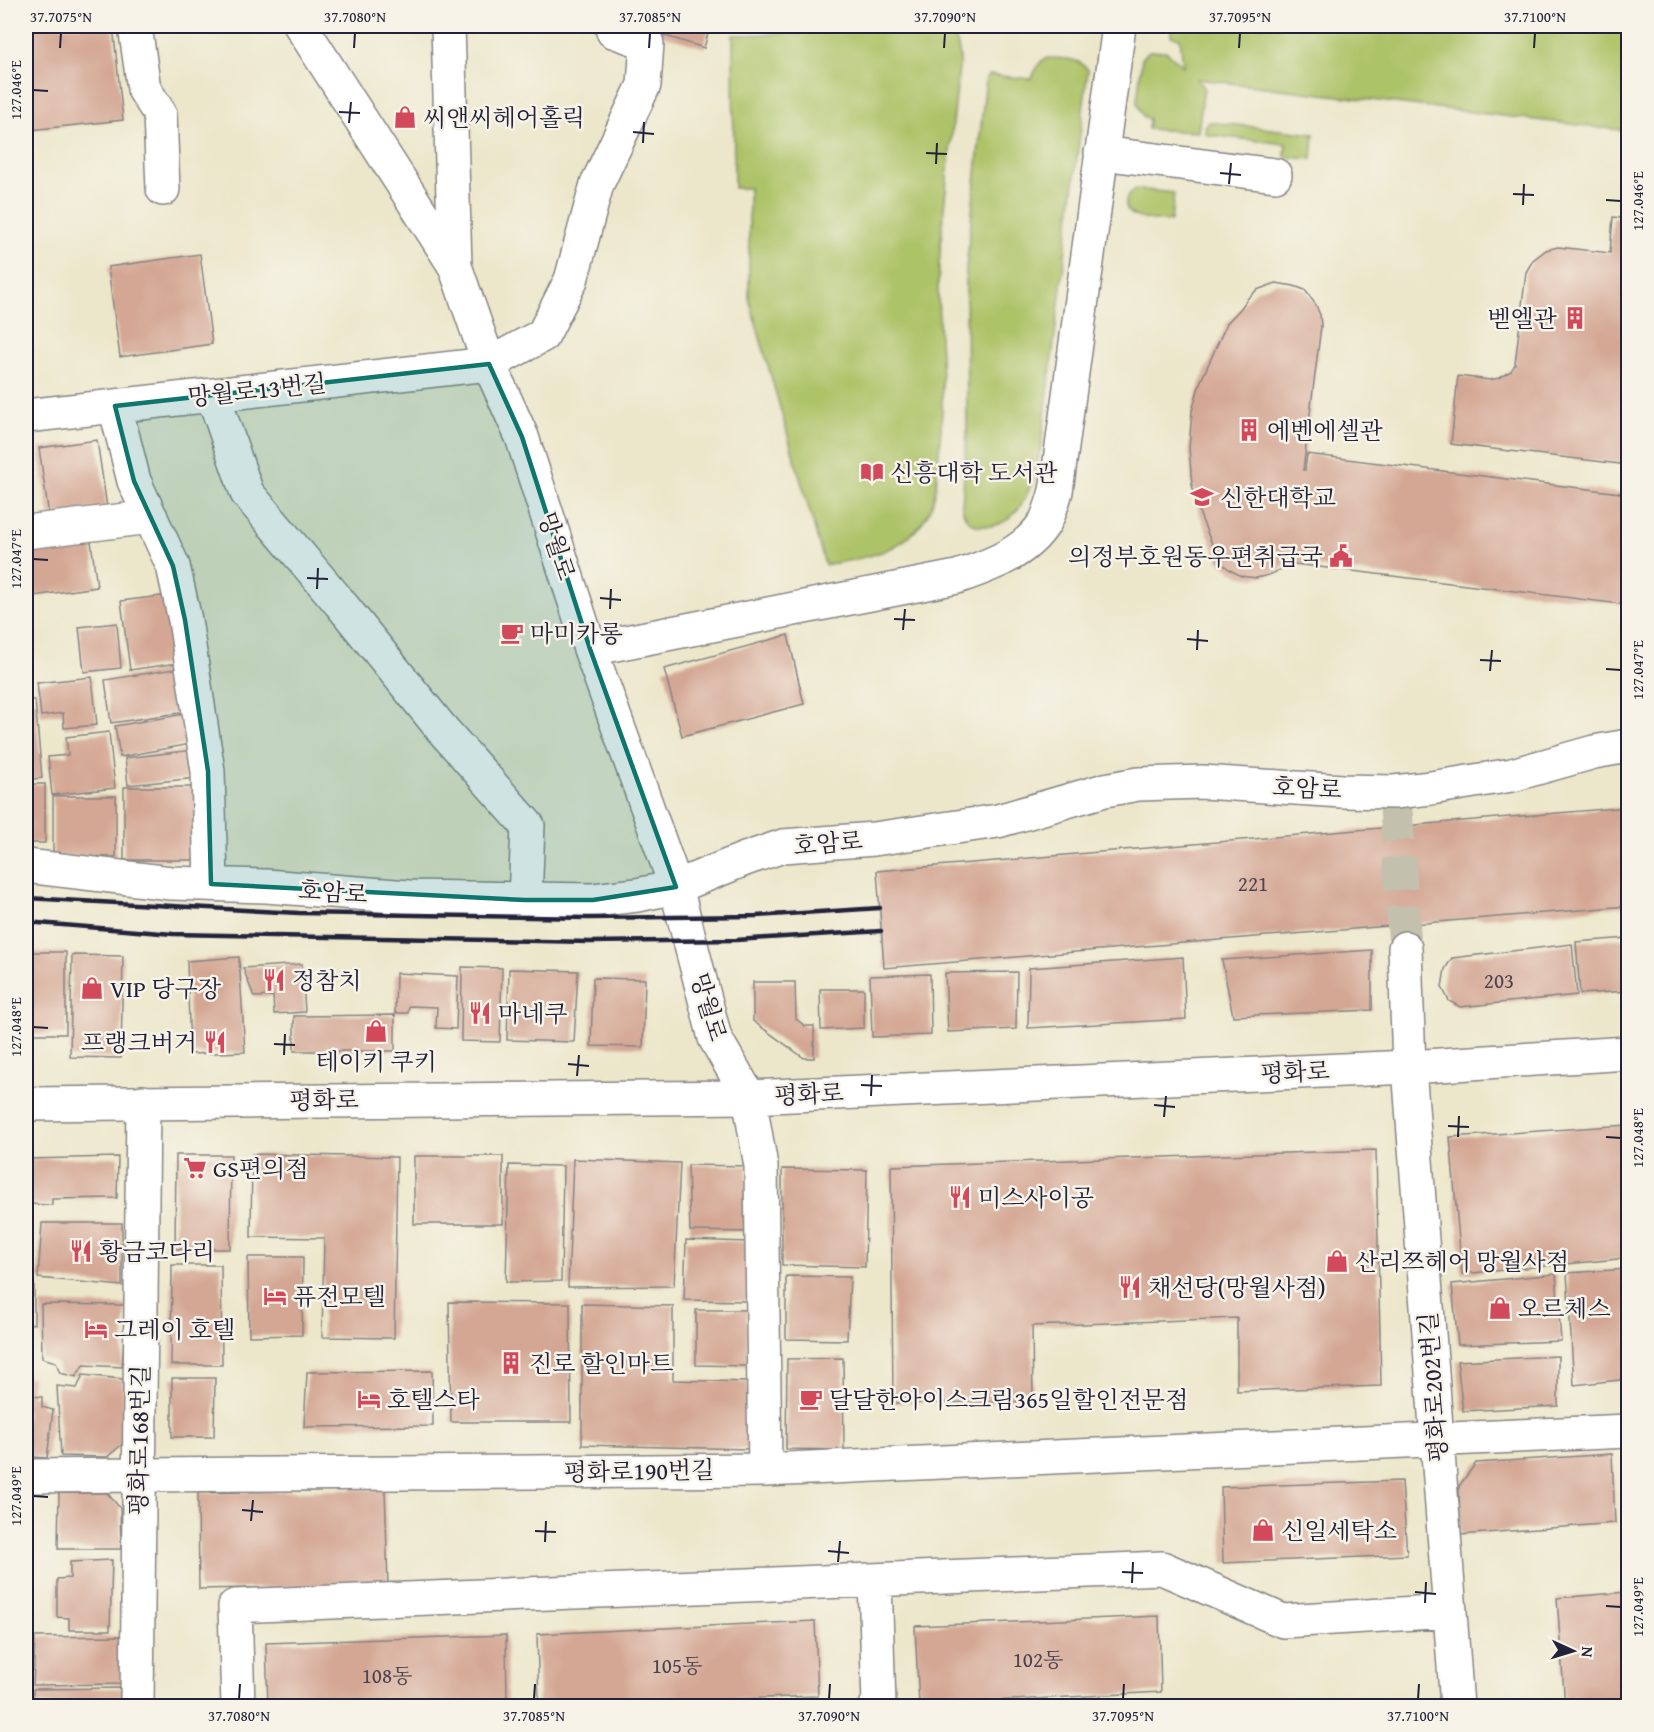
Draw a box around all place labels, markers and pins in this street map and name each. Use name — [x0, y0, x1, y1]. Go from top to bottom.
place label: 씨앤씨헤어홀릭 — [423, 100, 585, 135]
shop icon: 씨앤씨헤어홀릭 — [392, 104, 418, 130]
place label: 벧엘관 — [1487, 301, 1557, 336]
building icon: 벧엘관 — [1562, 305, 1588, 331]
place label: 에벤에셀관 — [1267, 413, 1383, 448]
building icon: 에벤에셀관 — [1236, 417, 1262, 443]
place label: 신흥대학 도서관 — [890, 455, 1058, 490]
library icon: 신흥대학 도서관 — [859, 459, 885, 485]
place label: 신한대학교 — [1220, 480, 1336, 515]
school or university icon: 신한대학교 — [1189, 484, 1215, 510]
place label: 의정부호원동우편취급국 — [1068, 539, 1323, 574]
public building icon: 의정부호원동우편취급국 — [1328, 543, 1354, 569]
place label: 마미카롱 — [530, 616, 623, 651]
cafe icon: 마미카롱 — [499, 620, 525, 646]
place label: 정참치 — [292, 963, 362, 998]
restaurant icon: 정참치 — [261, 967, 287, 993]
place label: VIP 당구장 — [110, 971, 222, 1006]
shop icon: VIP 당구장 — [79, 975, 105, 1001]
place label: 마네쿠 — [498, 996, 568, 1031]
restaurant icon: 마네쿠 — [467, 1000, 493, 1026]
shop icon: 테이키 쿠키 — [363, 1018, 389, 1044]
place label: 프랭크버거 — [81, 1025, 197, 1060]
restaurant icon: 프랭크버거 — [202, 1029, 228, 1055]
place label: 테이키 쿠키 — [315, 1044, 437, 1079]
place label: GS편의점 — [213, 1151, 308, 1186]
supermarket icon: GS편의점 — [182, 1155, 208, 1181]
place label: 미스사이공 — [978, 1180, 1094, 1215]
restaurant icon: 미스사이공 — [947, 1184, 973, 1210]
place label: 황금코다리 — [99, 1234, 215, 1269]
restaurant icon: 황금코다리 — [68, 1238, 94, 1264]
place label: 산리쯔헤어 망월사점 — [1355, 1244, 1569, 1279]
shop icon: 산리쯔헤어 망월사점 — [1324, 1248, 1350, 1274]
place label: 채선당(망월사점) — [1148, 1270, 1326, 1305]
restaurant icon: 채선당(망월사점) — [1117, 1274, 1143, 1300]
place label: 퓨전모텔 — [293, 1279, 386, 1314]
hotel icon: 퓨전모텔 — [262, 1283, 288, 1309]
place label: 오르체스 — [1518, 1291, 1611, 1326]
shop icon: 오르체스 — [1487, 1295, 1513, 1321]
place label: 그레이 호텔 — [114, 1312, 235, 1347]
hotel icon: 그레이 호텔 — [83, 1316, 109, 1342]
place label: 진로 할인마트 — [529, 1346, 673, 1381]
building icon: 진로 할인마트 — [498, 1350, 524, 1376]
place label: 호텔스타 — [387, 1382, 481, 1417]
place label: 달달한아이스크림365일할인전문점 — [829, 1382, 1188, 1417]
hotel icon: 호텔스타 — [356, 1386, 382, 1412]
cafe icon: 달달한아이스크림365일할인전문점 — [798, 1386, 824, 1412]
place label: 신일세탁소 — [1281, 1513, 1397, 1548]
shop icon: 신일세탁소 — [1250, 1517, 1276, 1543]

